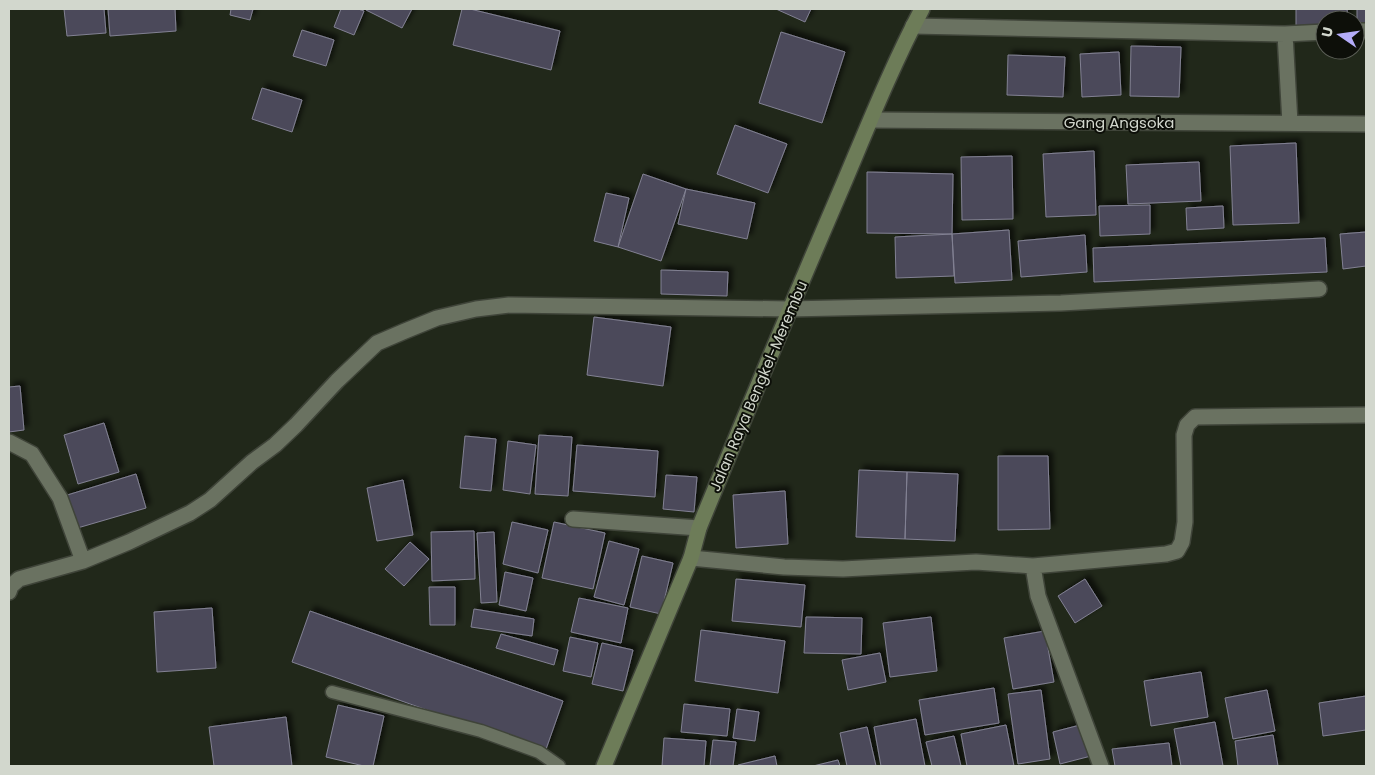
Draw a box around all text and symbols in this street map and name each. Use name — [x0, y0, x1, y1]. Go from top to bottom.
north arrow — [1315, 10, 1365, 60]
text: U — [1316, 25, 1338, 39]
street label: Gang Angsoka — [1064, 112, 1174, 133]
street label: Jalan Raya Bengkel-Merembu — [704, 277, 812, 495]

